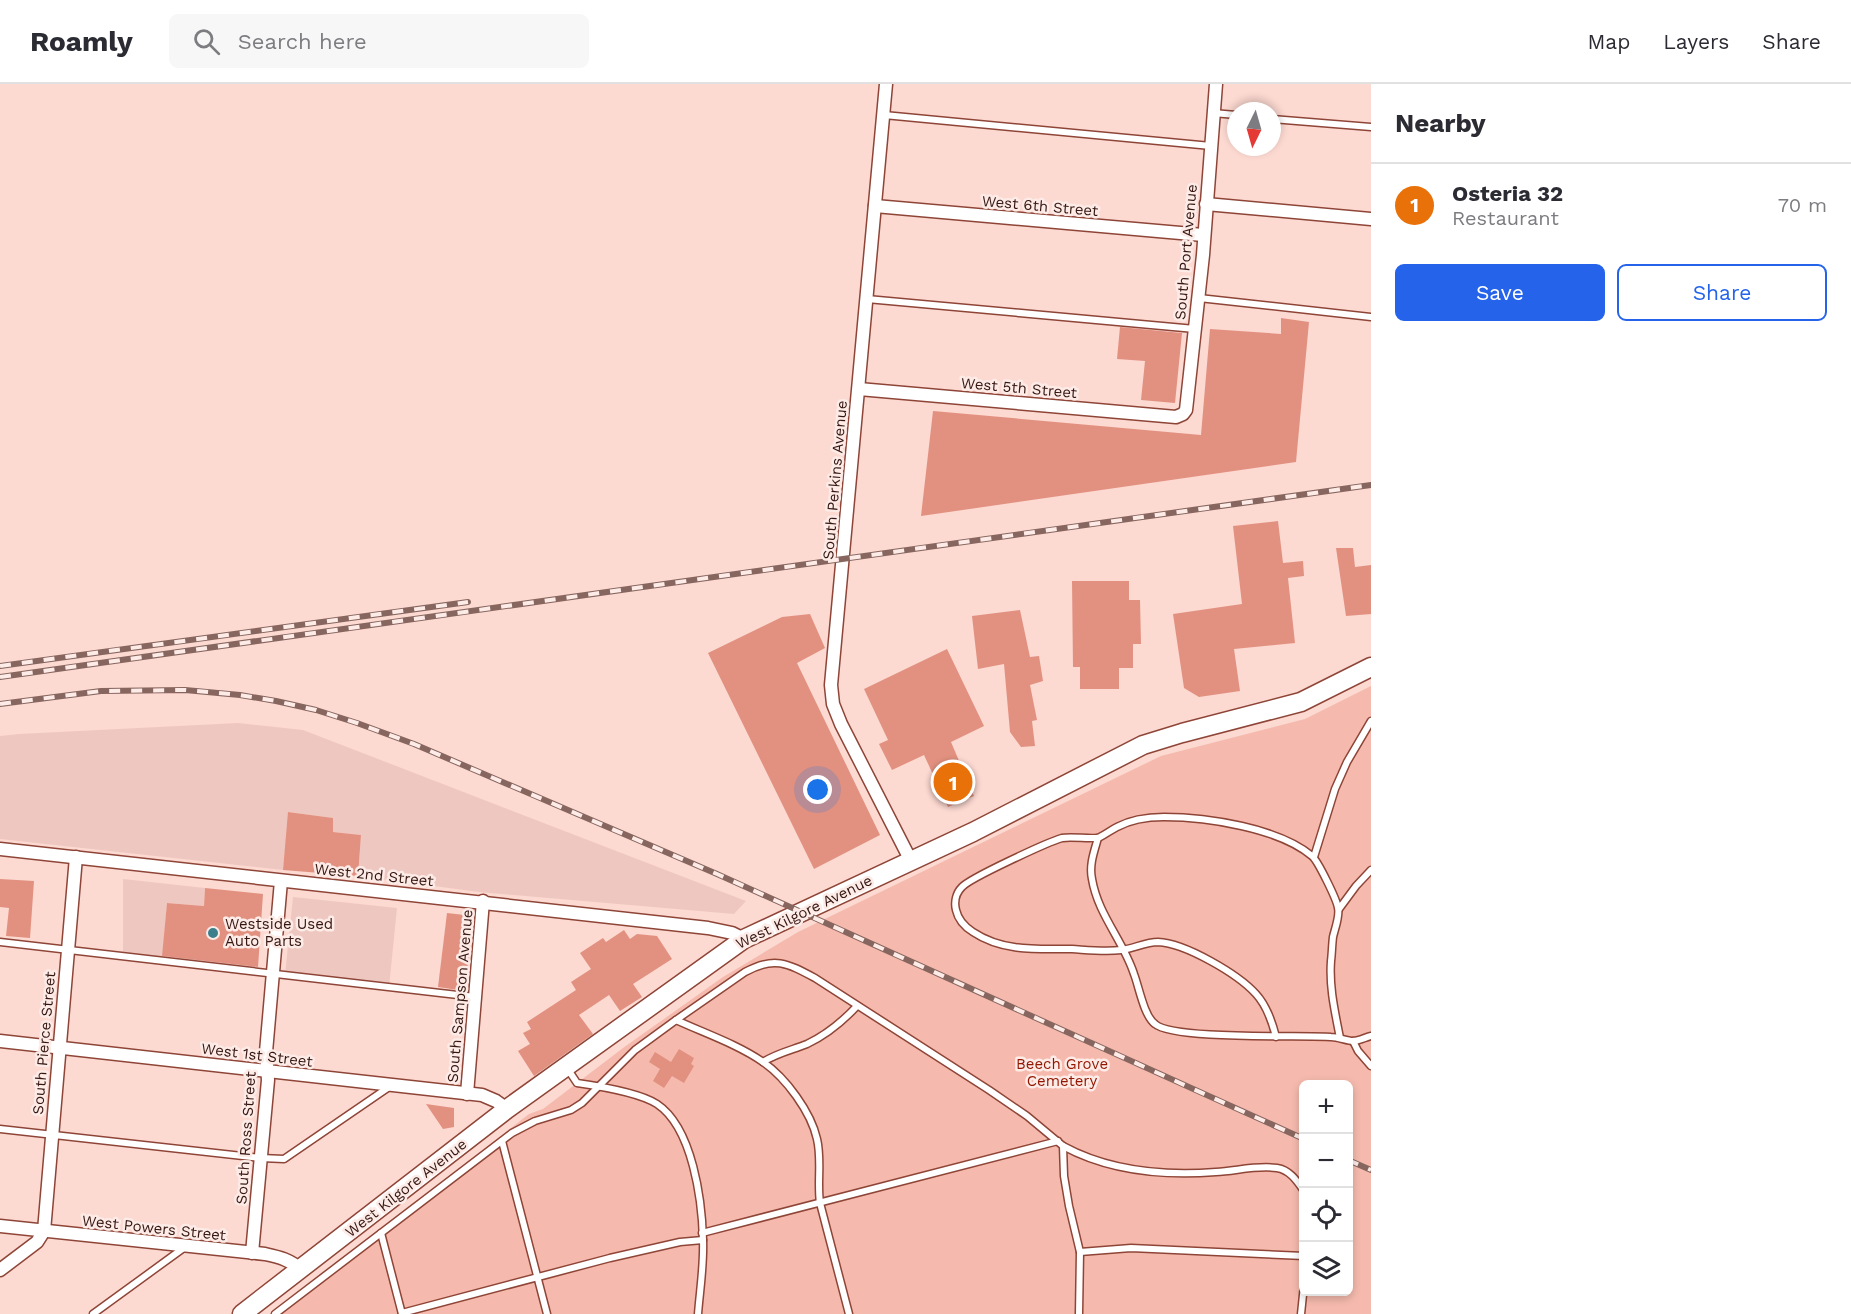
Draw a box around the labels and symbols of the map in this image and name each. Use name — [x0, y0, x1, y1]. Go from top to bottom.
north arrow — [1227, 102, 1281, 156]
street label: South Port Avenue — [1171, 183, 1201, 321]
street label: West 6th Street — [981, 192, 1100, 220]
street label: West 5th Street — [960, 374, 1078, 402]
street label: South Perkins Avenue — [819, 400, 851, 560]
pin: 1 — [934, 760, 972, 804]
your location — [803, 775, 832, 804]
street label: West 2nd Street — [314, 860, 435, 890]
street label: West Kilgore Avenue — [733, 871, 875, 953]
street label: South Sampson Avenue — [443, 909, 477, 1083]
place label: Westside Used Auto Parts — [225, 915, 333, 950]
marker: Westside Used Auto Parts — [206, 926, 220, 940]
street label: South Pierce Street — [29, 970, 59, 1115]
street label: West 1st Street — [200, 1039, 314, 1071]
park label: Beech Grove Cemetery — [1016, 1055, 1108, 1090]
street label: South Ross Street — [232, 1070, 260, 1205]
street label: West Kilgore Avenue — [342, 1135, 470, 1241]
street label: West Powers Street — [81, 1211, 228, 1245]

